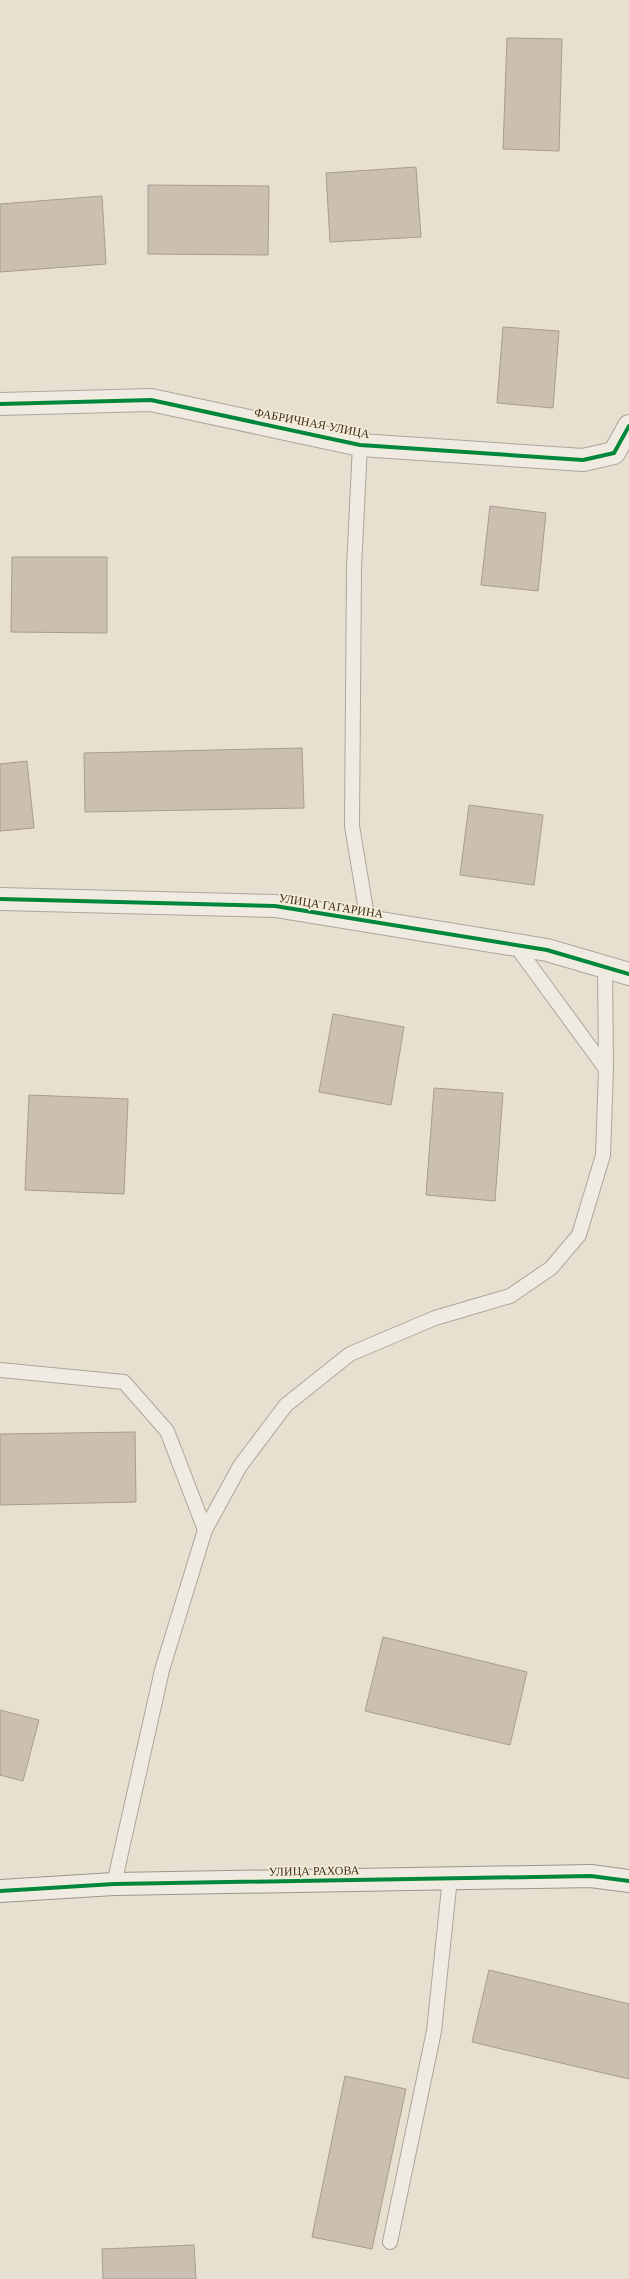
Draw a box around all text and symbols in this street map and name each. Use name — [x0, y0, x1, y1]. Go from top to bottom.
street label: ФАБРИЧНАЯ УЛИЦА — [253, 405, 371, 441]
street label: УЛИЦА ГАГАРИНА — [278, 891, 385, 921]
street label: УЛИЦА РАХОВА — [269, 1863, 360, 1879]

